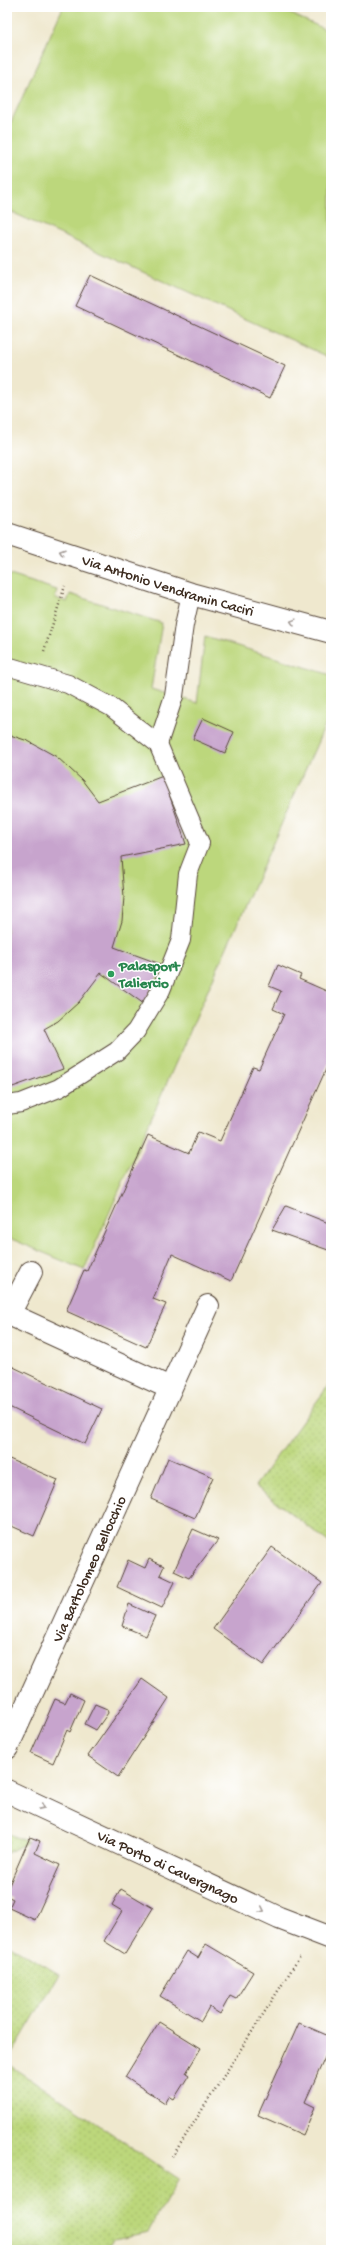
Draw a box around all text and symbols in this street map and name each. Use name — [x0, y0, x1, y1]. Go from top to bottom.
one-way arrow — [59, 548, 66, 557]
street label: Via Antonio Vendramin Caciri — [78, 552, 255, 622]
one-way arrow — [290, 618, 297, 627]
place label: Palasport Taliercio — [118, 958, 181, 993]
marker: Palasport Taliercio — [106, 969, 116, 979]
street label: Via Bartolomeo Bellocchio — [49, 1493, 132, 1646]
one-way arrow — [38, 1802, 46, 1810]
street label: Via Porto di Cavergnago — [93, 1827, 241, 1909]
one-way arrow — [257, 1905, 265, 1913]

